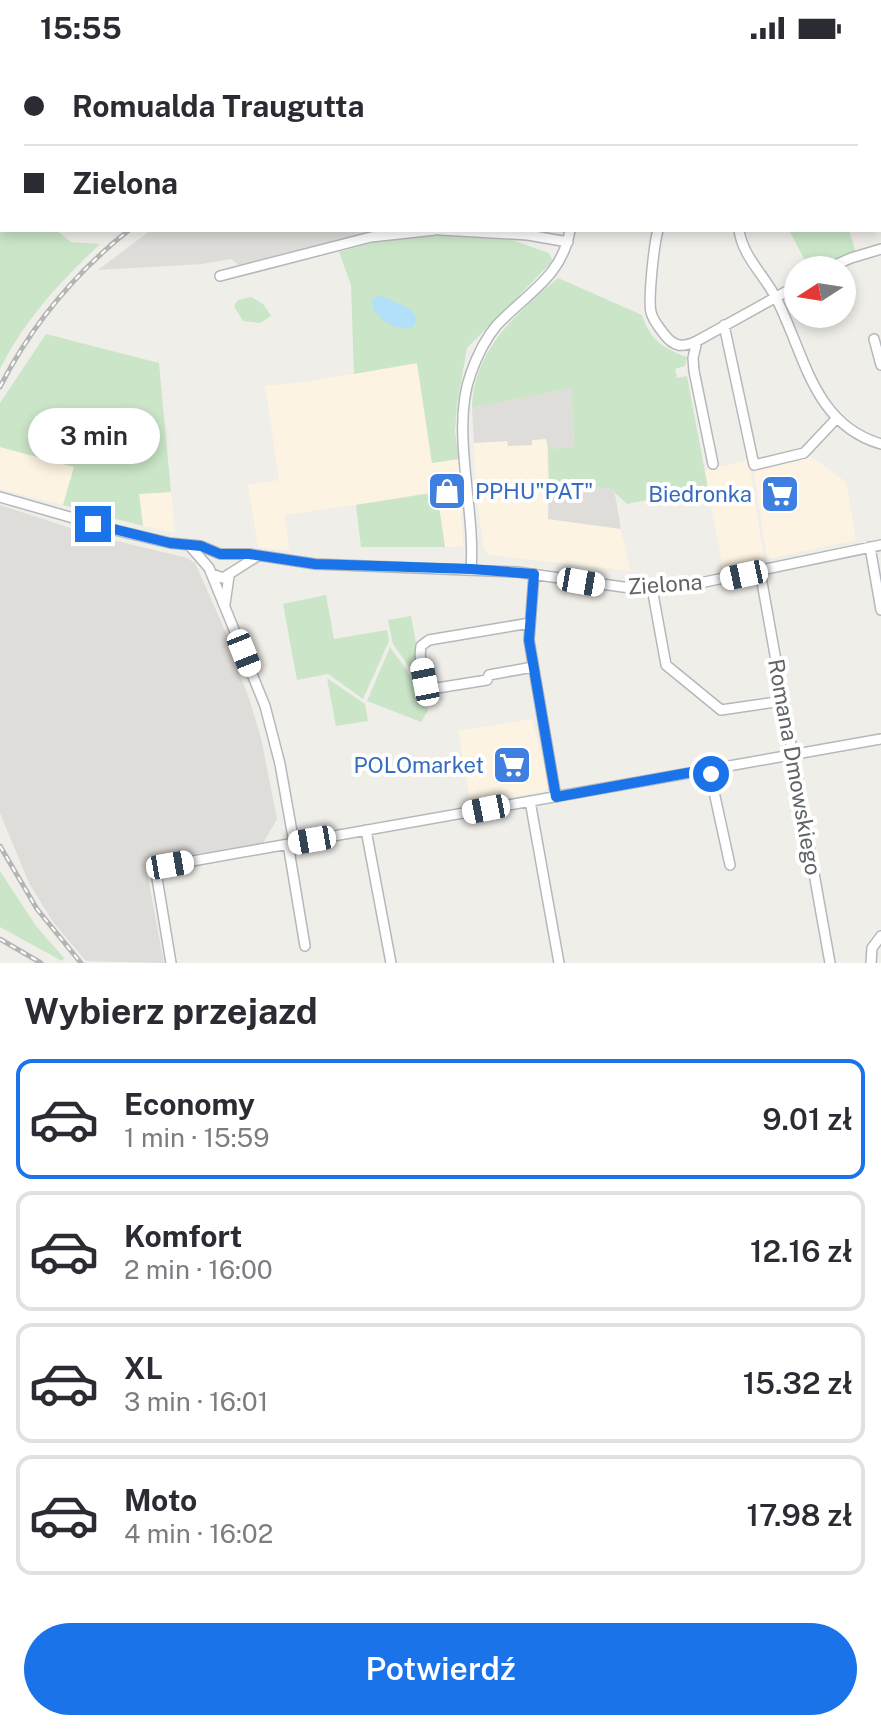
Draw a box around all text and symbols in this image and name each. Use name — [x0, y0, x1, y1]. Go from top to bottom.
text: 15:55 — [40, 10, 122, 46]
text: Romualda Traugutta — [72, 88, 364, 124]
text: Zielona — [72, 165, 178, 201]
north arrow — [784, 256, 856, 328]
map controls — [784, 256, 856, 328]
callout: 3 min — [27, 408, 159, 464]
text: 3 min — [60, 420, 128, 451]
shop icon: PPHU"PAT" — [426, 470, 468, 512]
supermarket icon: Biedronka — [759, 473, 801, 515]
place label: PPHU"PAT" — [475, 478, 593, 504]
place label: Biedronka — [648, 481, 752, 507]
route end — [75, 506, 111, 542]
car — [718, 558, 770, 592]
car — [555, 566, 607, 598]
street label: Zielona — [627, 568, 703, 600]
car — [224, 626, 264, 680]
car — [409, 656, 441, 708]
street label: Romana Dmowskiego — [763, 657, 827, 877]
supermarket icon: POLOmarket — [491, 744, 533, 786]
place label: POLOmarket — [353, 752, 484, 778]
route start — [693, 756, 729, 792]
car — [460, 793, 512, 825]
car — [286, 824, 338, 856]
car — [144, 849, 196, 881]
text: Wybierz przejazd — [24, 990, 318, 1032]
icon: car — [28, 1083, 100, 1155]
text: Economy — [124, 1086, 255, 1122]
text: 9.01 zł — [762, 1101, 853, 1137]
text: 1 min · 15:59 — [124, 1122, 269, 1153]
icon: car — [28, 1215, 100, 1287]
text: Komfort — [124, 1218, 242, 1254]
text: 12.16 zł — [750, 1233, 853, 1269]
text: 2 min · 16:00 — [124, 1254, 273, 1285]
icon: car — [28, 1347, 100, 1419]
text: XL — [124, 1350, 163, 1386]
text: 15.32 zł — [743, 1365, 853, 1401]
text: 3 min · 16:01 — [124, 1386, 268, 1417]
icon: car — [28, 1479, 100, 1551]
text: Moto — [124, 1482, 197, 1518]
text: 17.98 zł — [747, 1497, 853, 1533]
text: 4 min · 16:02 — [124, 1518, 273, 1549]
button: Potwierdź — [24, 1623, 857, 1715]

